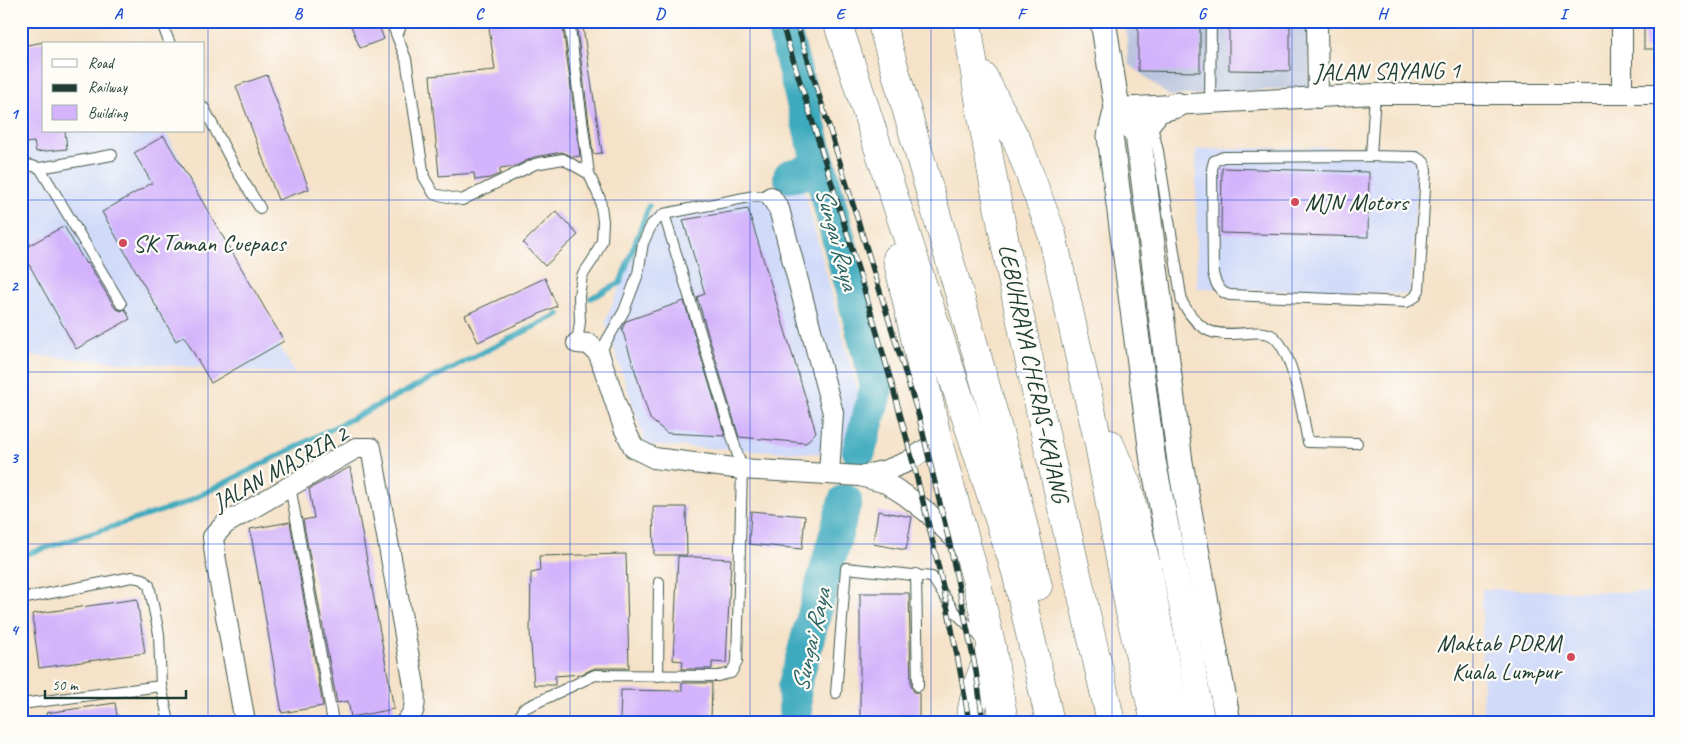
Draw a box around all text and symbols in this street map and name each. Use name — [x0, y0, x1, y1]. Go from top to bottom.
text: A — [114, 4, 124, 24]
text: B — [294, 4, 304, 24]
text: C — [475, 4, 485, 24]
text: D — [655, 4, 666, 24]
text: E — [836, 4, 847, 24]
text: F — [1017, 4, 1028, 24]
text: G — [1198, 4, 1208, 24]
text: H — [1377, 4, 1389, 24]
text: I — [1560, 4, 1570, 24]
legend — [42, 42, 205, 132]
text: Road — [88, 54, 115, 73]
street label: JALAN SAYANG 1 — [1313, 55, 1462, 87]
text: Railway — [88, 78, 129, 97]
text: 1 — [10, 104, 19, 124]
text: Building — [88, 104, 128, 123]
water label: Sungai Raya — [808, 184, 867, 295]
place label: MJN Motors — [1305, 187, 1410, 217]
marker: MJN Motors — [1289, 196, 1301, 208]
place label: SK Taman Cuepacs — [133, 228, 287, 258]
marker: SK Taman Cuepacs — [117, 237, 129, 249]
street label: LEBUHRAYA CHERAS–KAJANG — [992, 241, 1077, 507]
text: 2 — [10, 276, 19, 296]
street label: JALAN MASRIA 2 — [206, 417, 355, 518]
text: 3 — [10, 448, 19, 468]
water label: Sungai Raya — [784, 584, 839, 695]
text: 4 — [10, 620, 19, 640]
place label: Maktab PDRM Kuala Lumpur — [1437, 628, 1564, 686]
marker: Maktab PDRM Kuala Lumpur — [1565, 651, 1577, 663]
scale bar — [45, 668, 186, 700]
text: 50 m — [52, 676, 79, 695]

